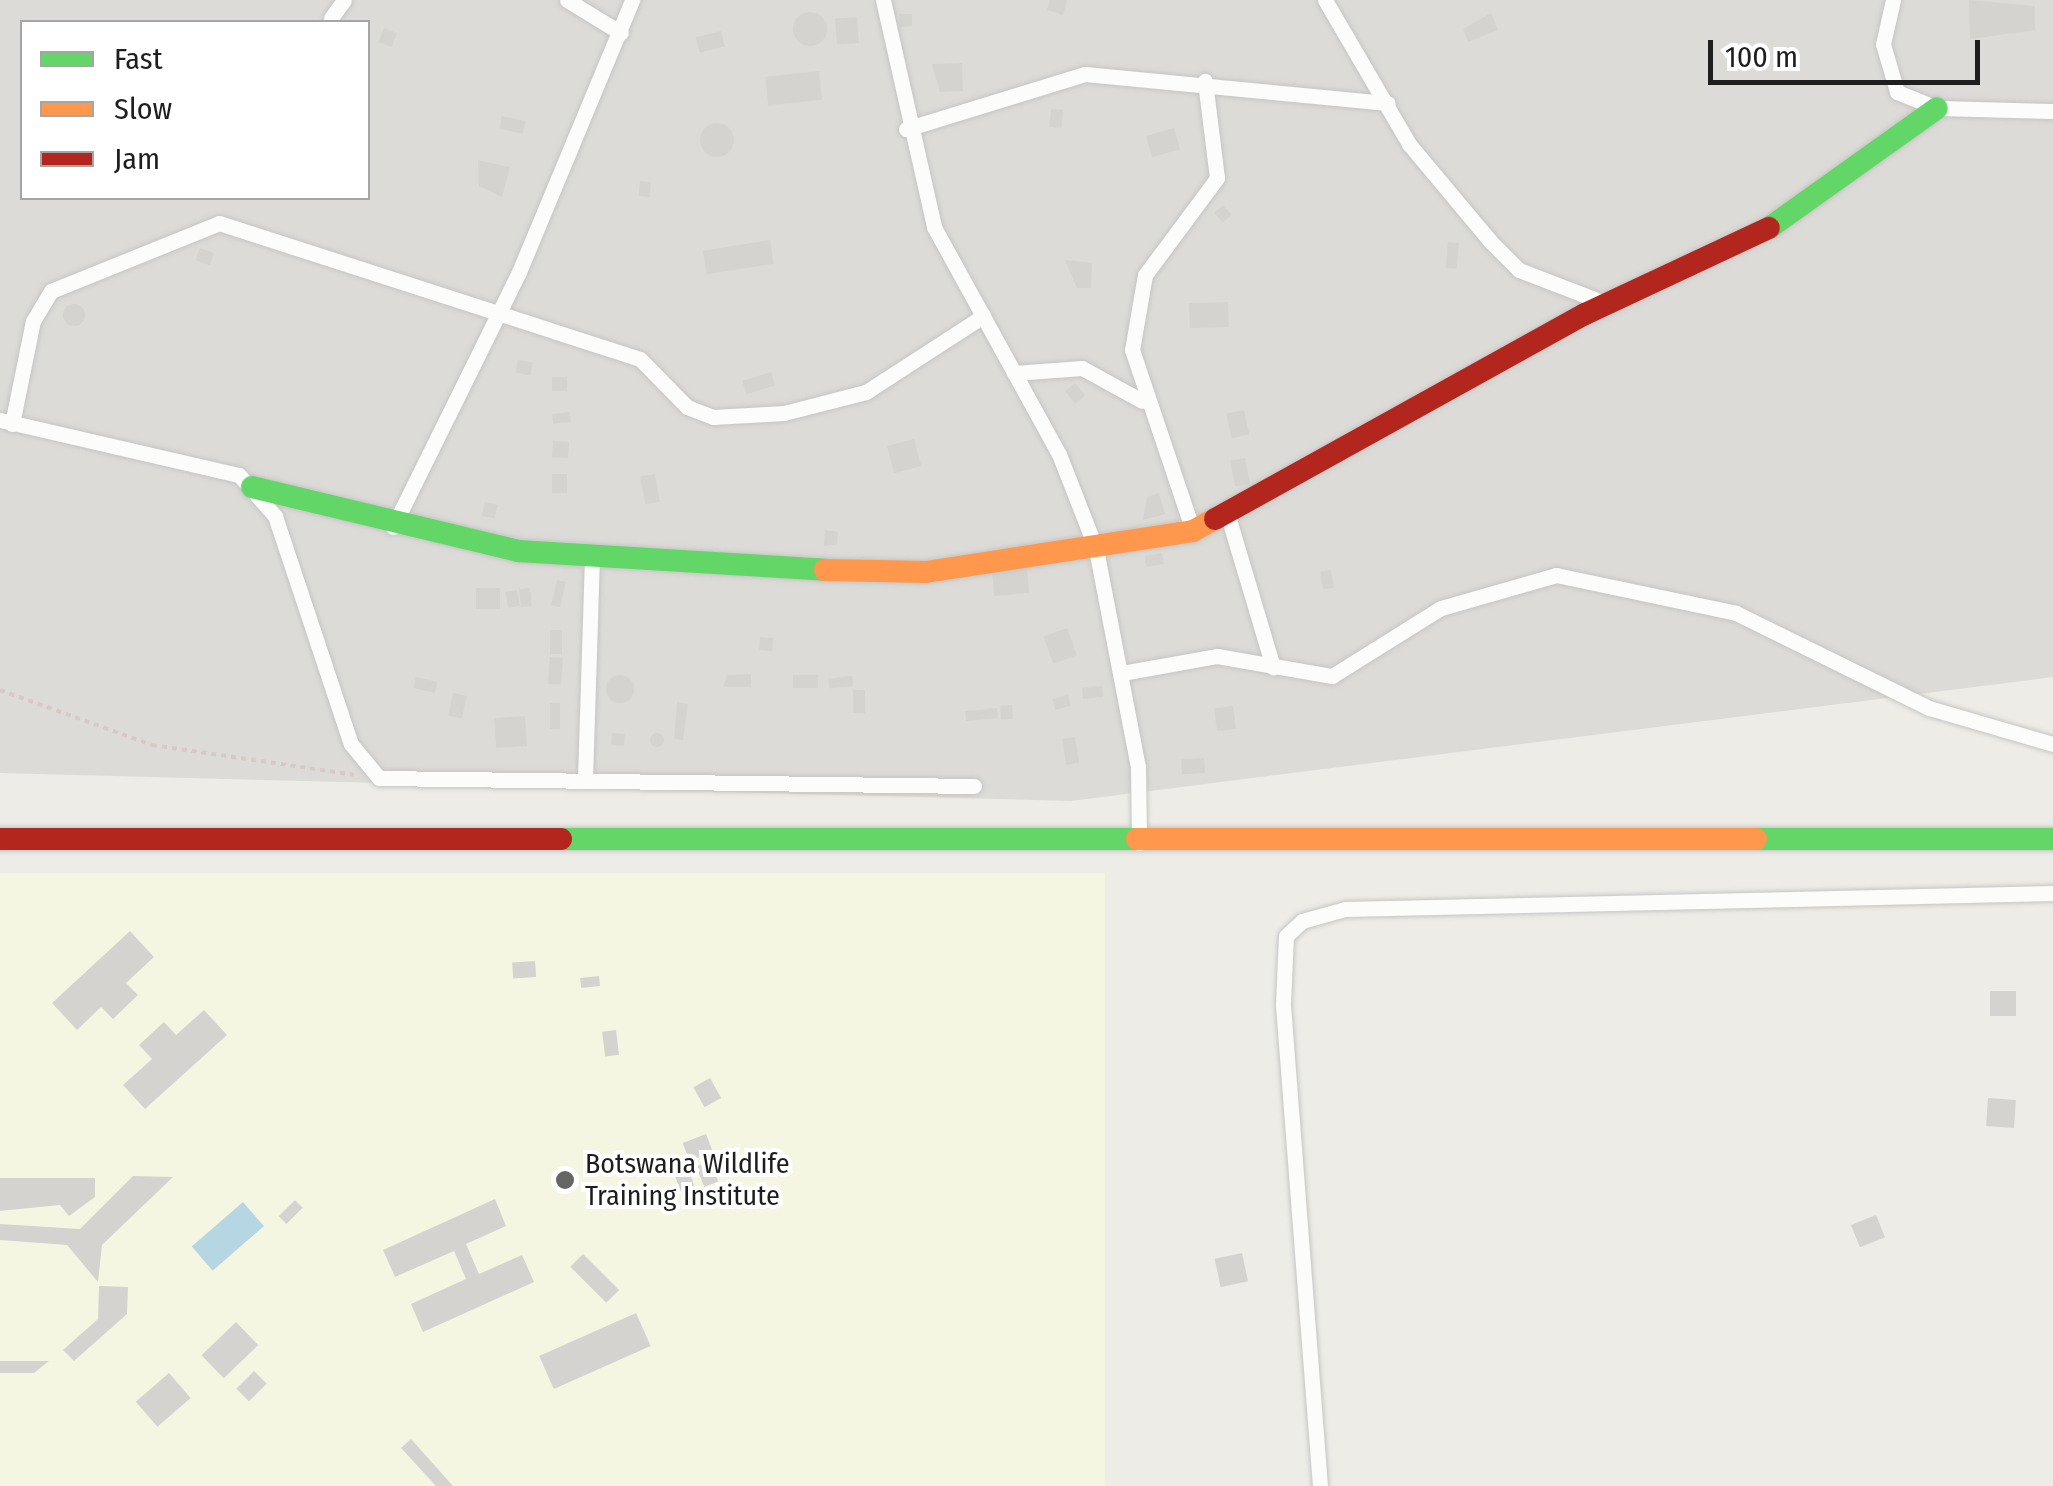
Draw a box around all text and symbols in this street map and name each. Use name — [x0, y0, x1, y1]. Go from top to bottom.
legend — [20, 20, 370, 200]
scale bar — [1713, 20, 1986, 82]
text: 100 m — [1725, 39, 1798, 75]
text: Fast — [114, 41, 162, 77]
text: Slow — [114, 91, 172, 127]
text: Jam — [114, 141, 160, 177]
place label: Botswana Wildlife Training Institute — [585, 1147, 790, 1213]
marker: Botswana Wildlife Training Institute — [554, 1169, 576, 1191]

